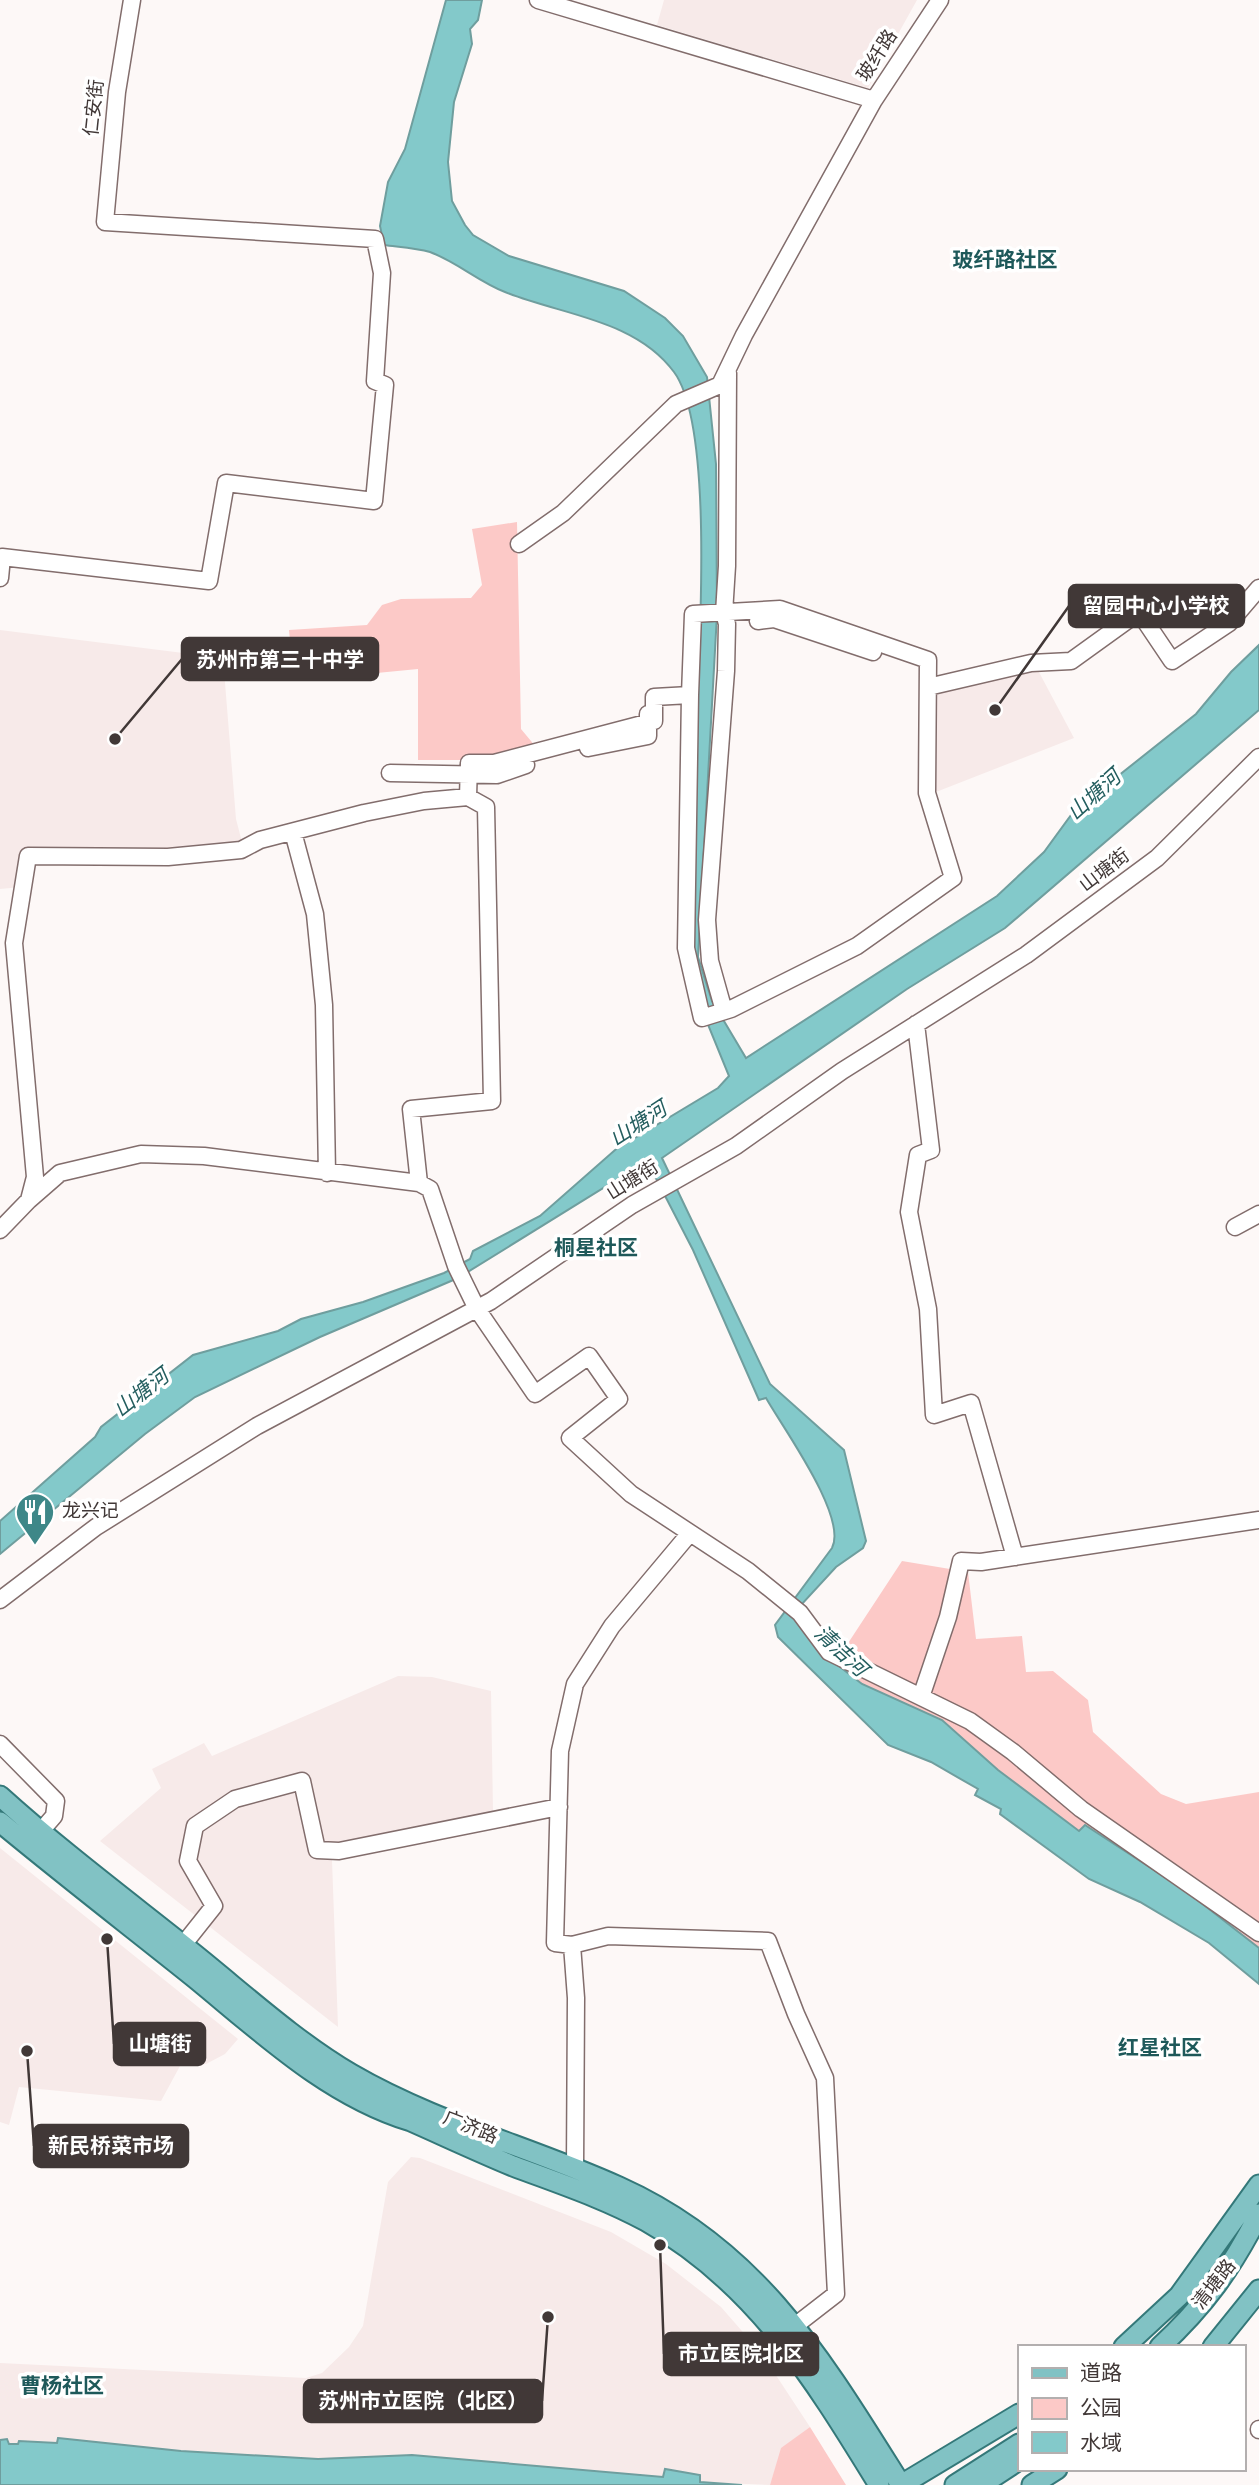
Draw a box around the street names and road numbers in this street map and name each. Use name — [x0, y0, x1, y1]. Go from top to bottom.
street label: 玻纤路 — [852, 26, 904, 86]
street label: 仁安街 — [80, 78, 110, 138]
street label: 山塘街 — [1075, 844, 1135, 898]
street label: 山塘街 — [602, 1156, 664, 1206]
street label: 广济路 — [439, 2106, 501, 2150]
street label: 清塘路 — [1188, 2255, 1242, 2315]

